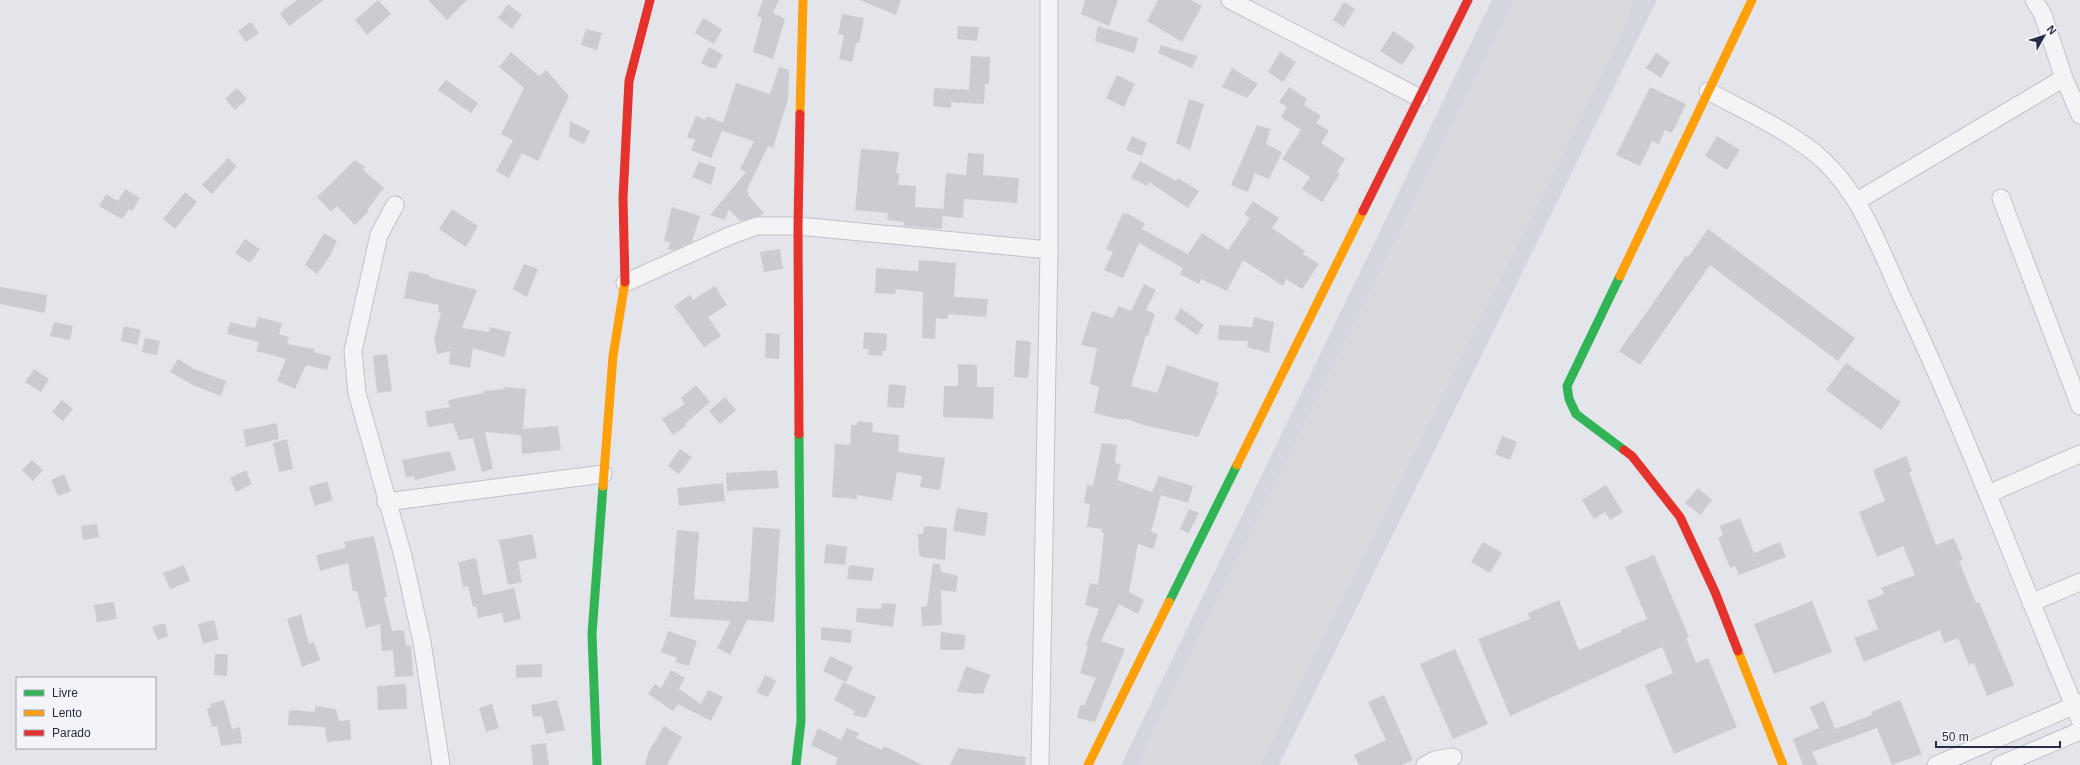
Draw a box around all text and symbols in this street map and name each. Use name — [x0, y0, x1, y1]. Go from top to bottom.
north arrow — [2024, 16, 2064, 56]
text: N — [2045, 23, 2059, 37]
legend — [16, 677, 156, 749]
text: Livre — [52, 686, 78, 700]
text: Lento — [52, 706, 82, 720]
scale bar — [1936, 723, 2060, 749]
text: Parado — [52, 726, 91, 740]
text: 50 m — [1942, 730, 1969, 744]

